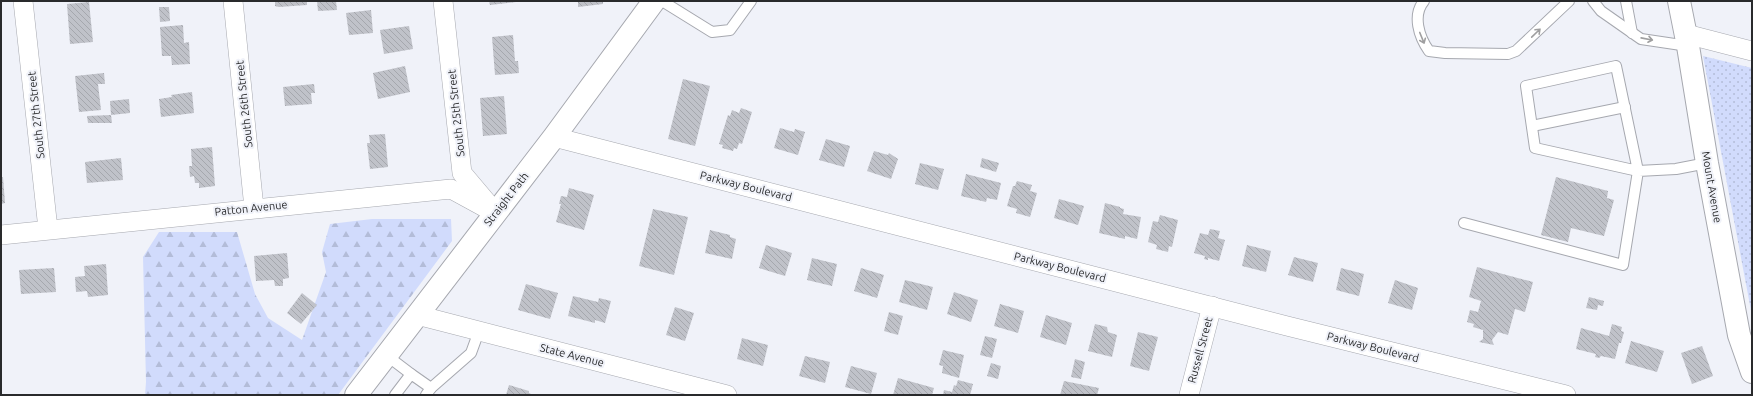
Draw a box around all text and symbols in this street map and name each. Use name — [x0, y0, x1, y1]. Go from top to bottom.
one-way arrow — [1531, 28, 1541, 38]
one-way arrow — [1418, 32, 1426, 44]
one-way arrow — [1640, 36, 1653, 44]
street label: South 26th Street — [233, 59, 255, 148]
street label: South 25th Street — [445, 68, 467, 157]
street label: South 27th Street — [25, 70, 47, 159]
street label: Mount Avenue — [1700, 150, 1724, 224]
street label: Parkway Boulevard — [699, 169, 793, 203]
street label: Straight Path — [481, 170, 531, 228]
street label: Patton Avenue — [214, 198, 288, 218]
street label: Parkway Boulevard — [1013, 250, 1107, 284]
street label: Russell Street — [1185, 315, 1215, 384]
street label: Parkway Boulevard — [1326, 330, 1420, 364]
street label: State Avenue — [539, 341, 605, 369]

